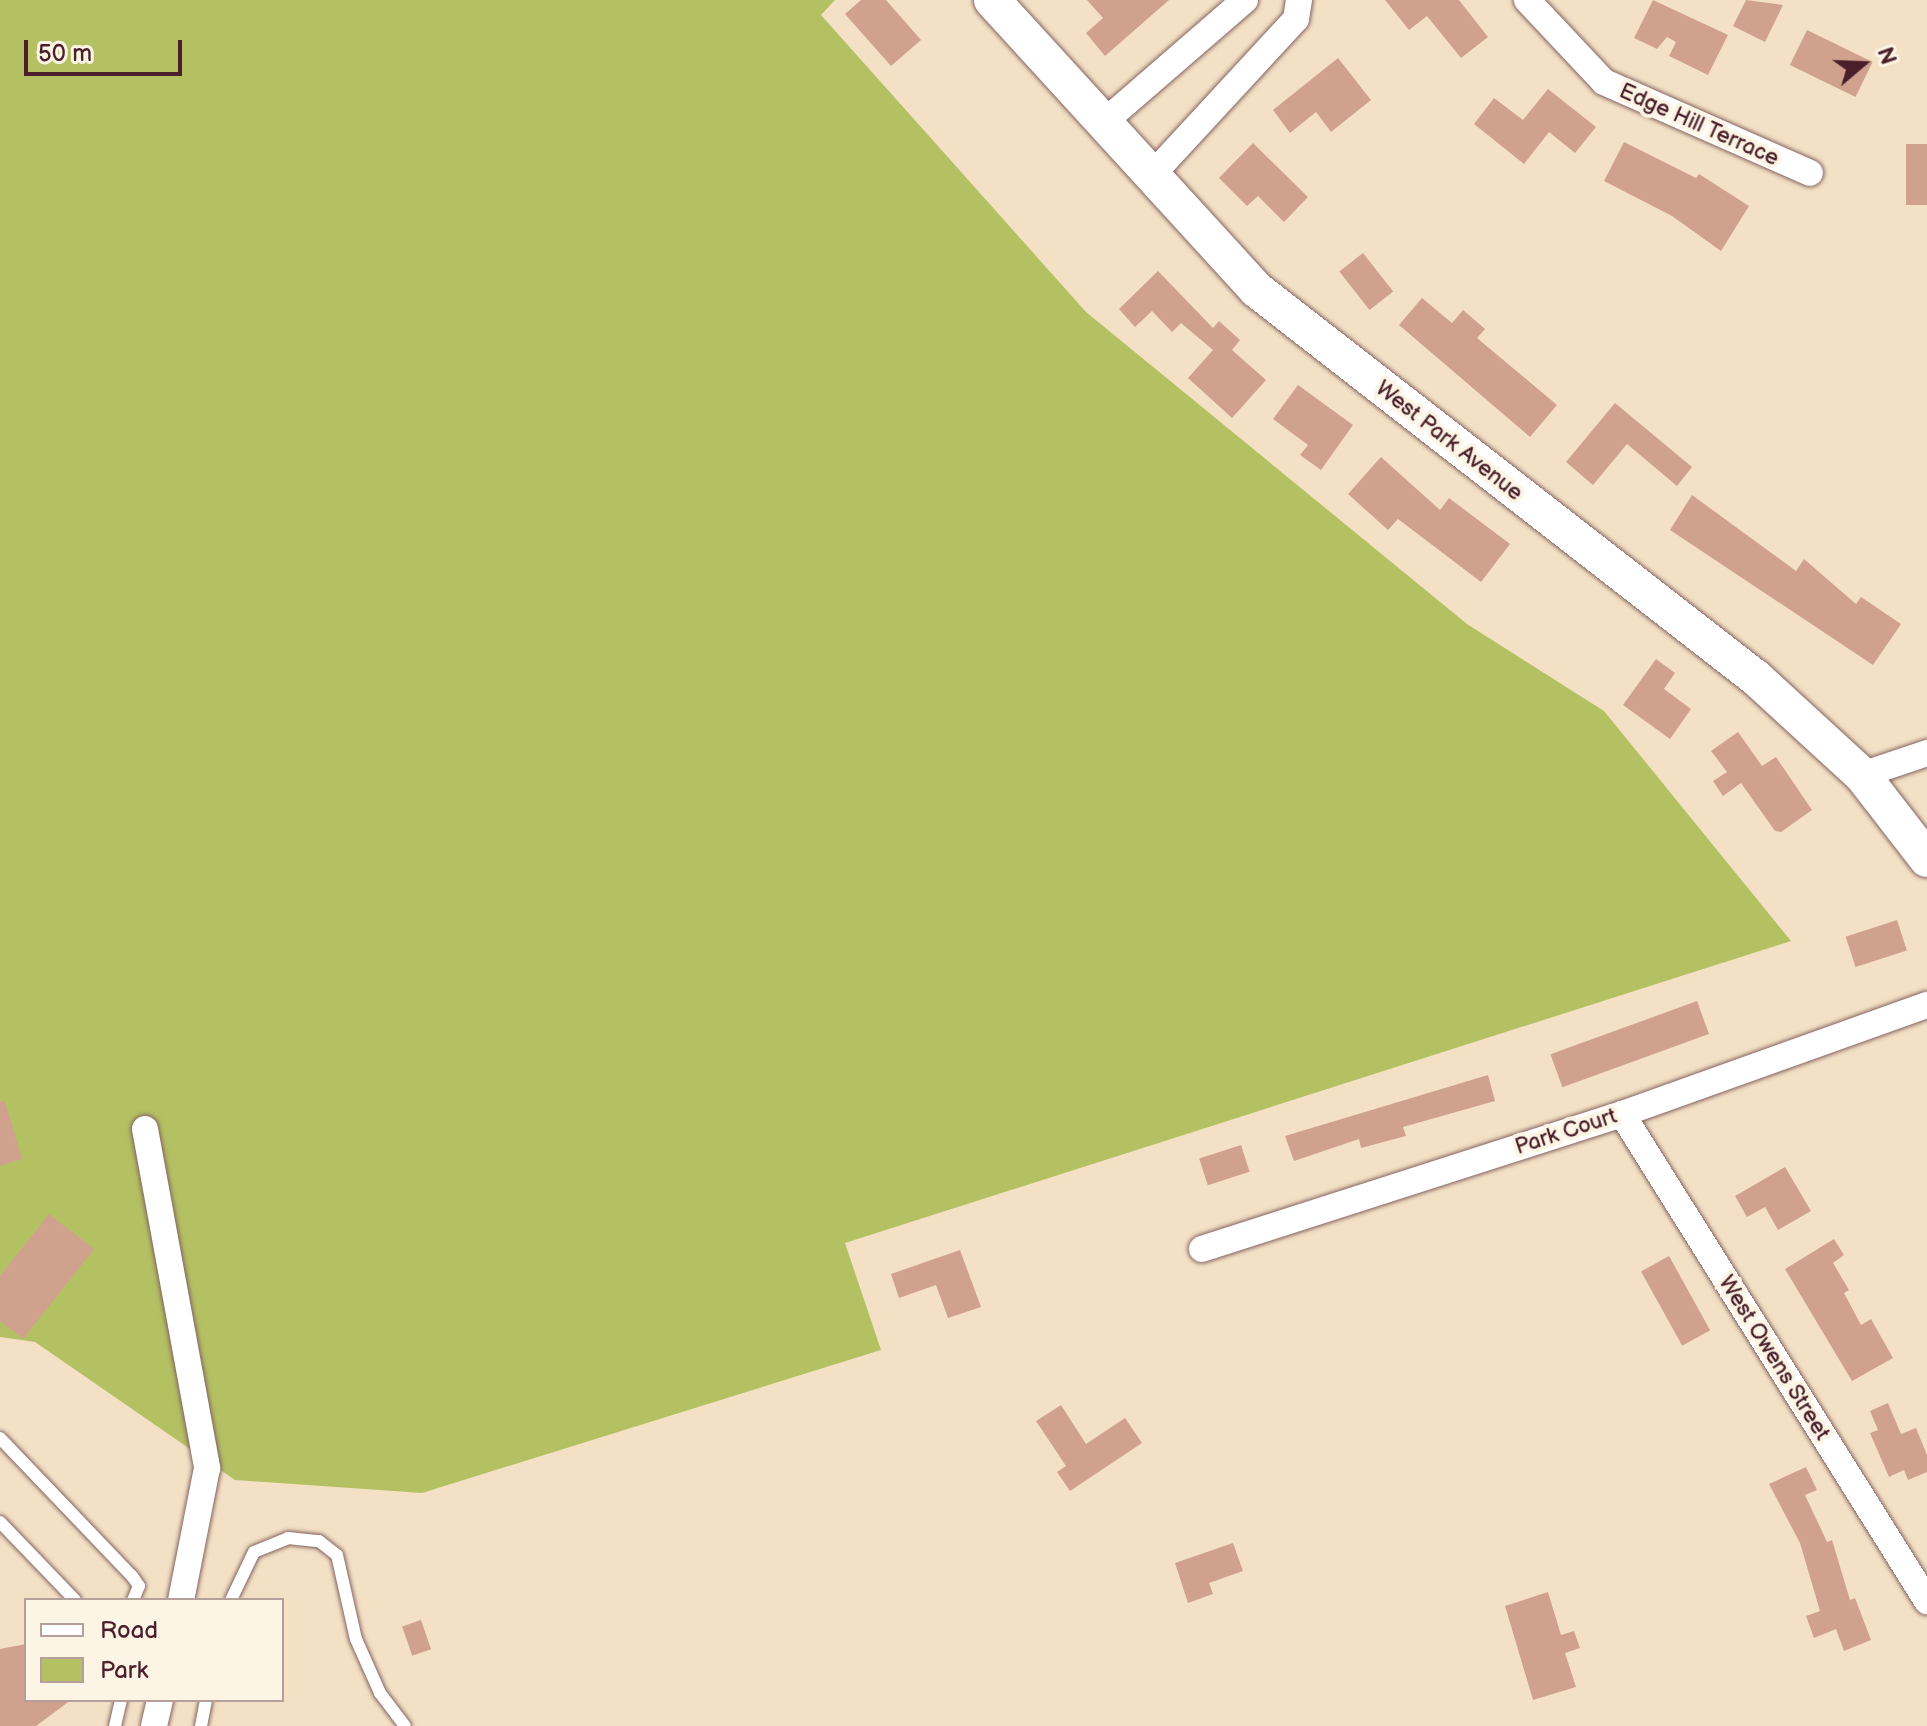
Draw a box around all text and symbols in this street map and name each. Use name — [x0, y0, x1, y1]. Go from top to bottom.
scale bar — [28, 24, 186, 74]
north arrow — [1823, 24, 1903, 104]
text: 50 m — [38, 39, 92, 68]
text: N — [1871, 44, 1902, 68]
street label: Edge Hill Terrace — [1615, 78, 1783, 172]
street label: West Park Avenue — [1370, 375, 1528, 507]
street label: Park Court — [1512, 1103, 1620, 1161]
street label: West Owens Street — [1713, 1271, 1835, 1445]
legend — [24, 1598, 284, 1702]
text: Road — [100, 1616, 158, 1645]
text: Park — [100, 1656, 148, 1685]

